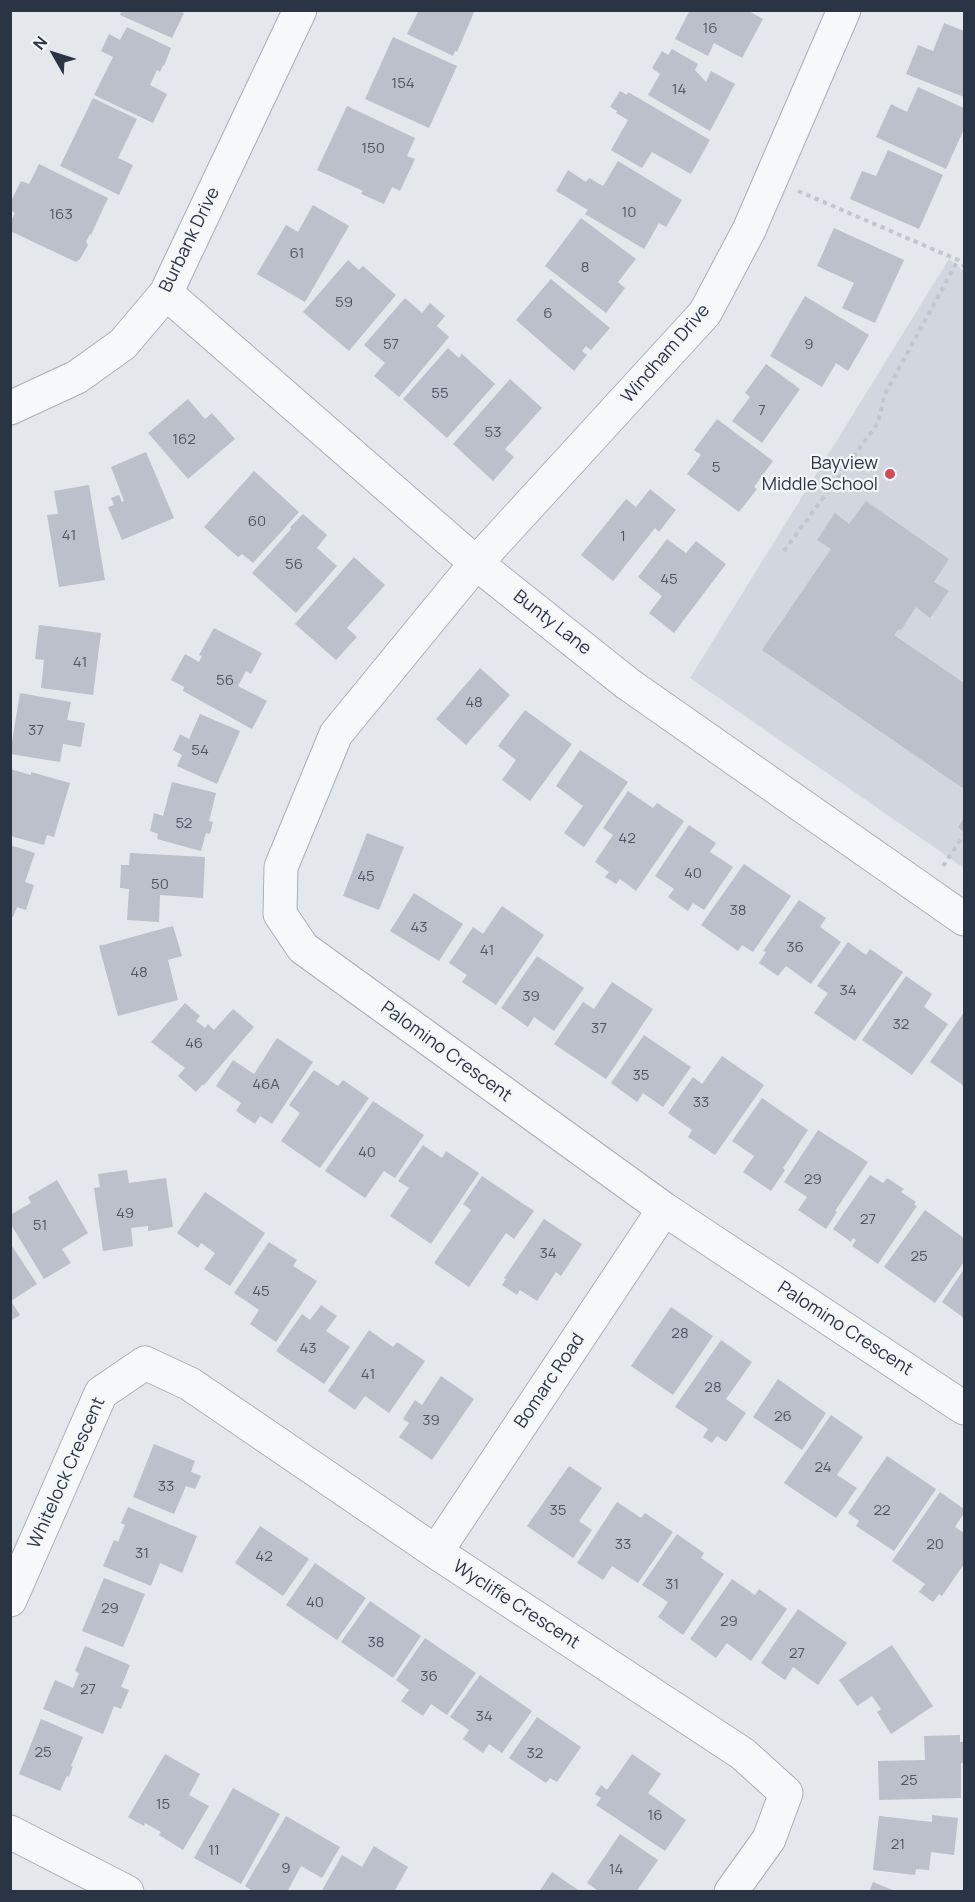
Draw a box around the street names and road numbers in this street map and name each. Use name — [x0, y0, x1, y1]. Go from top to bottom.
street label: Burbank Drive — [155, 184, 225, 296]
street label: Windham Drive — [617, 300, 715, 408]
street label: Bunty Lane — [509, 586, 595, 660]
street label: Palomino Crescent — [376, 997, 516, 1107]
street label: Palomino Crescent — [773, 1277, 917, 1381]
street label: Bomarc Road — [510, 1330, 590, 1432]
street label: Whitelock Crescent — [24, 1394, 110, 1552]
street label: Wycliffe Crescent — [449, 1556, 583, 1654]

